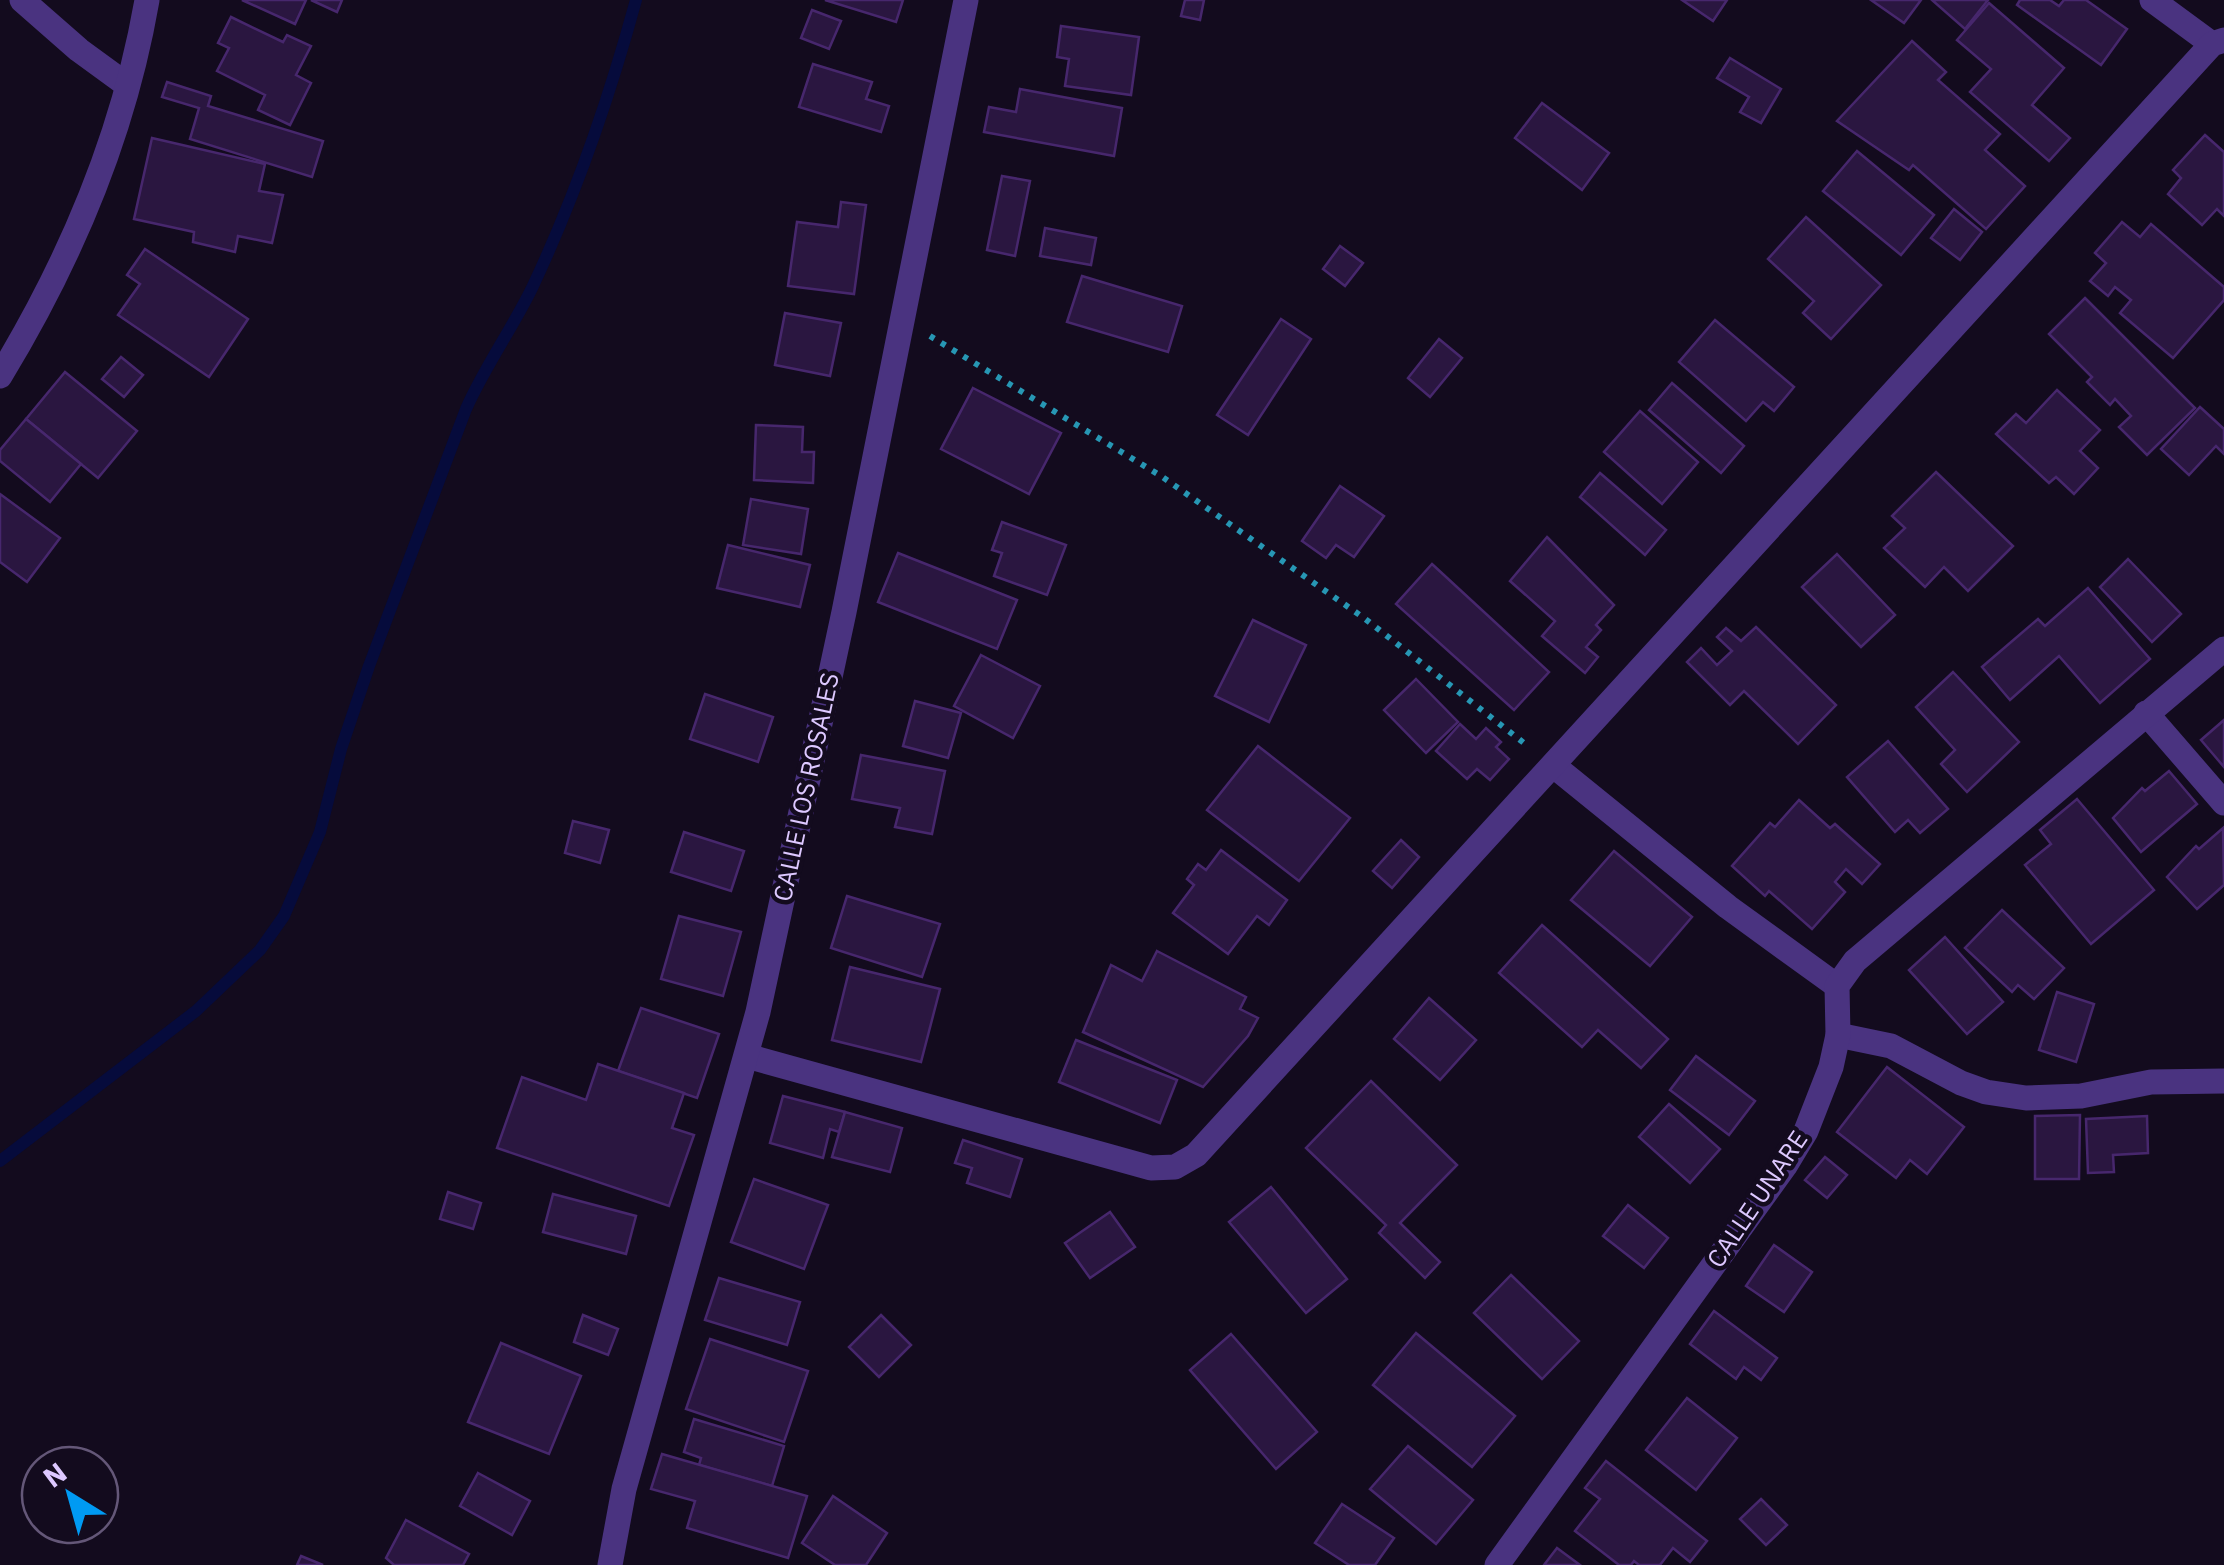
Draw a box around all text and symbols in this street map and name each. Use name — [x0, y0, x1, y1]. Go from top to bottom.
street label: CALLE LOS ROSALES — [765, 670, 846, 904]
street label: CALLE UNARE — [1699, 1124, 1815, 1274]
north arrow — [20, 1445, 120, 1545]
text: N — [35, 1454, 74, 1496]

